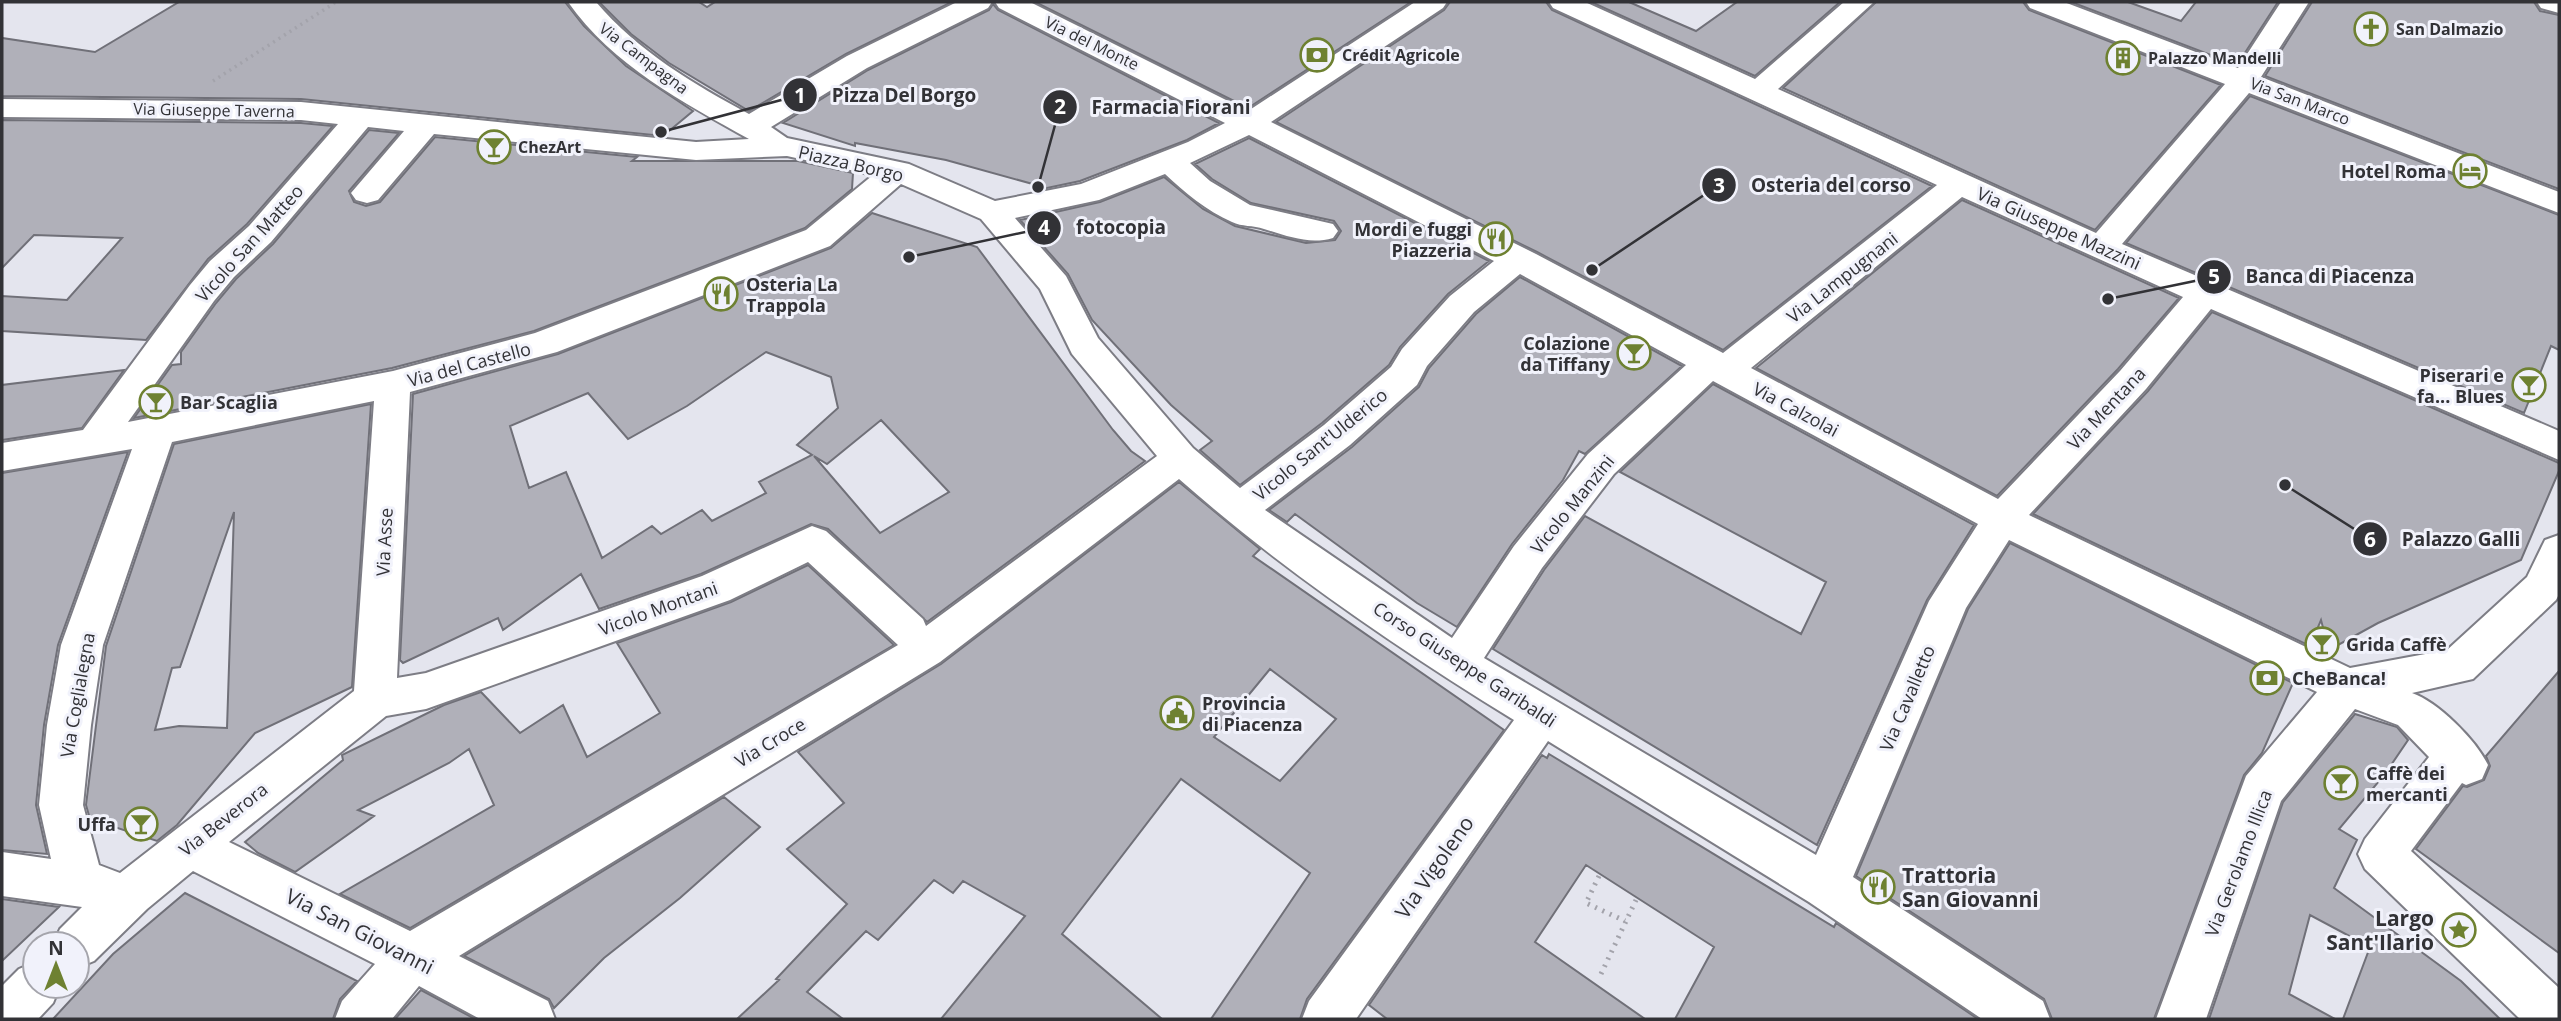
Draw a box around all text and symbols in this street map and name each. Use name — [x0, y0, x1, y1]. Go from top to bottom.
church icon: San Dalmazio — [2352, 10, 2390, 48]
street label: Via del Monte — [1041, 11, 1143, 75]
street label: Via Campagna — [595, 17, 693, 99]
place label: San Dalmazio — [2396, 18, 2504, 40]
bank icon: Crédit Agricole — [1298, 36, 1336, 74]
building icon: Palazzo Mandelli — [2104, 39, 2142, 77]
place label: Crédit Agricole — [1342, 44, 1460, 66]
place label: Palazzo Mandelli — [2148, 47, 2281, 69]
street label: Via San Marco — [2247, 72, 2353, 130]
callout: Pizza Del Borgo — [783, 75, 990, 115]
text: 1 — [794, 81, 806, 109]
text: Pizza Del Borgo — [832, 82, 976, 108]
callout: Farmacia Fiorani — [1042, 87, 1264, 127]
text: 2 — [1054, 92, 1066, 120]
text: Farmacia Fiorani — [1091, 94, 1251, 120]
street label: Via Giuseppe Taverna — [133, 98, 295, 122]
bar icon: ChezArt — [475, 128, 513, 166]
place label: ChezArt — [518, 136, 581, 158]
street label: Piazza Borgo — [796, 139, 906, 187]
hotel icon: Hotel Roma — [2451, 152, 2489, 190]
place label: Hotel Roma — [2341, 159, 2446, 183]
callout: Osteria del corso — [1702, 165, 1925, 205]
text: 3 — [1713, 171, 1725, 199]
text: Osteria del corso — [1751, 172, 1911, 198]
street label: Vicolo San Matteo — [190, 179, 308, 307]
street label: Via Giuseppe Mazzini — [1973, 181, 2145, 275]
callout: fotocopia — [1027, 208, 1180, 248]
text: 4 — [1038, 213, 1050, 241]
text: fotocopia — [1076, 214, 1166, 240]
place label: Mordi e fuggi Piazzeria — [1354, 217, 1472, 262]
restaurant icon: Mordi e fuggi Piazzeria — [1477, 220, 1515, 258]
street label: Via Lampugnani — [1782, 226, 1902, 328]
callout: Banca di Piacenza — [2196, 257, 2428, 297]
text: 5 — [2208, 262, 2220, 290]
text: Banca di Piacenza — [2245, 263, 2415, 289]
place label: Osteria La Trappola — [746, 272, 838, 317]
restaurant icon: Osteria La Trappola — [702, 275, 740, 313]
place label: Colazione da Tiffany — [1520, 331, 1611, 376]
bar icon: Colazione da Tiffany — [1615, 334, 1653, 372]
street label: Via del Castello — [405, 336, 533, 392]
street label: Via Mentana — [2062, 362, 2150, 454]
place label: Piserari e fa... Blues — [2417, 363, 2504, 408]
bar icon: Piserari e fa... Blues — [2510, 366, 2548, 404]
street label: Via Calzolai — [1749, 376, 1843, 442]
street label: Vicolo Sant'Ulderico — [1248, 382, 1392, 506]
bar icon: Bar Scaglia — [137, 383, 175, 421]
place label: Bar Scaglia — [180, 390, 278, 414]
street label: Vicolo Manzini — [1525, 450, 1619, 558]
street label: Via Asse — [370, 507, 398, 577]
callout: Palazzo Galli — [2353, 519, 2535, 559]
text: 6 — [2364, 525, 2376, 553]
text: Palazzo Galli — [2402, 526, 2520, 552]
street label: Vicolo Montani — [595, 575, 721, 641]
street label: Corso Giuseppe Garibaldi — [1369, 596, 1561, 732]
bar icon: Grida Caffè — [2303, 625, 2341, 663]
street label: Via Coglialegna — [54, 631, 100, 759]
place label: Grida Caffè — [2346, 632, 2447, 656]
street label: Via Cavalletto — [1874, 641, 1940, 755]
bank icon: CheBanca! — [2248, 659, 2286, 697]
place label: CheBanca! — [2292, 666, 2386, 690]
place label: Provincia di Piacenza — [1202, 691, 1303, 736]
public building icon: Provincia di Piacenza — [1158, 694, 1196, 732]
street label: Via Croce — [730, 712, 810, 772]
place label: Caffè dei mercanti — [2366, 761, 2448, 806]
bar icon: Caffè dei mercanti — [2322, 764, 2360, 802]
street label: Via Beverora — [174, 777, 272, 861]
street label: Via Gerolamo Illica — [2199, 786, 2277, 940]
bar icon: Uffa — [122, 805, 160, 843]
street label: Via Vigoleno — [1388, 810, 1480, 924]
place label: Uffa — [78, 812, 116, 836]
place label: Trattoria San Giovanni — [1902, 861, 2039, 913]
restaurant icon: Trattoria San Giovanni — [1859, 868, 1897, 906]
street label: Via San Giovanni — [281, 882, 439, 980]
place label: Largo Sant'Ilario — [2326, 904, 2434, 956]
place icon: Largo Sant'Ilario — [2440, 911, 2478, 949]
north arrow — [21, 930, 91, 1000]
text: N — [48, 935, 64, 961]

